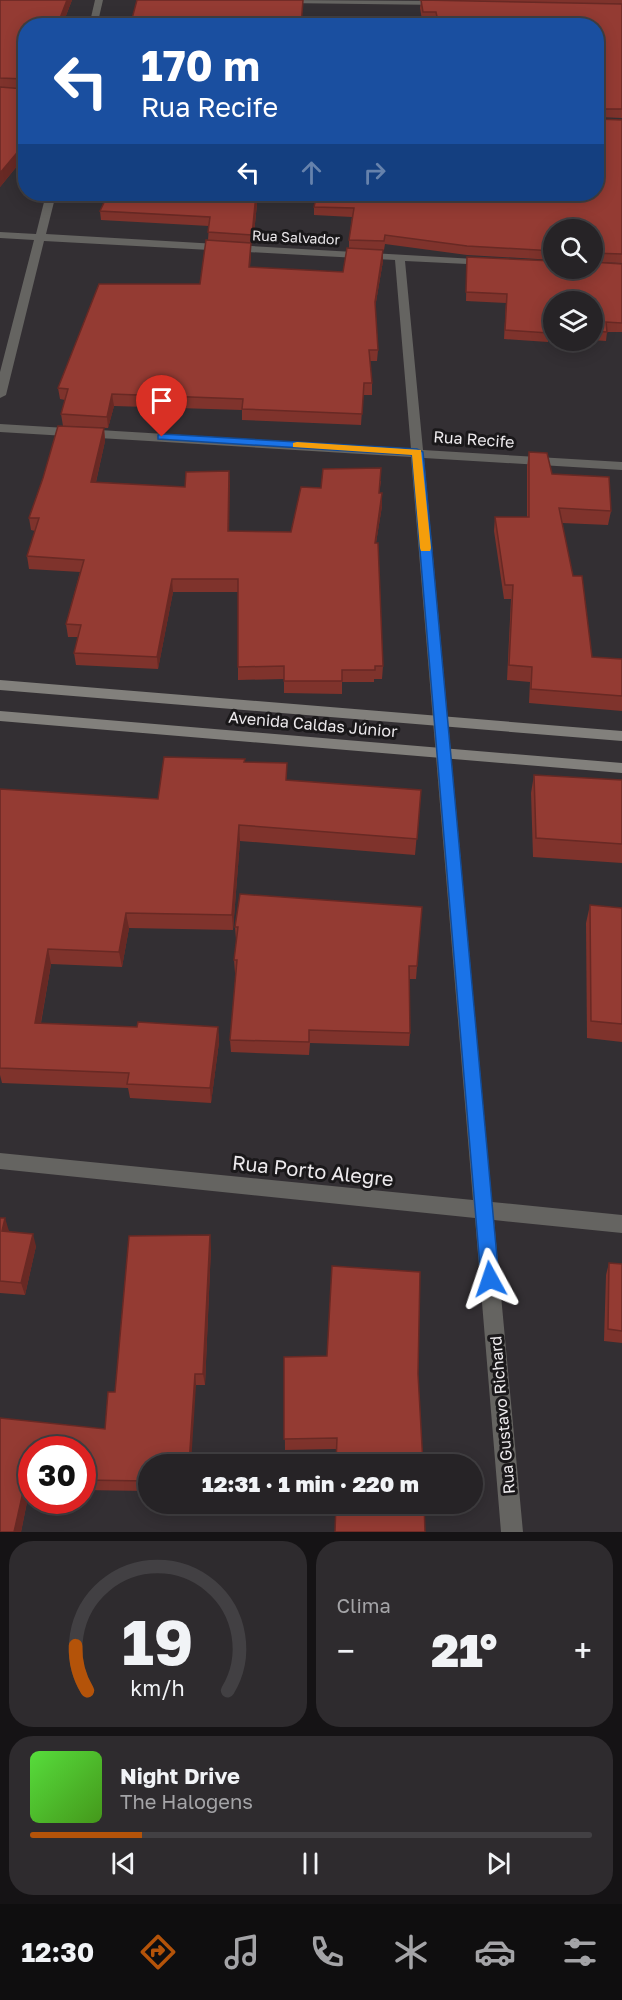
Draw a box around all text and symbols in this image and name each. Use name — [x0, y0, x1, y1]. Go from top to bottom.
text: 170 m — [141, 40, 260, 90]
icon: left — [42, 42, 120, 120]
text: Rua Recife — [141, 91, 278, 123]
icon: left — [232, 156, 265, 189]
icon: ahead — [295, 156, 328, 189]
icon: right — [358, 156, 391, 189]
map controls — [543, 219, 603, 351]
button: search — [543, 219, 603, 279]
street label: Rua Salvador — [252, 226, 341, 248]
button: layers — [543, 291, 603, 351]
pin — [136, 375, 187, 437]
icon: arrive — [145, 384, 178, 417]
street label: Rua Recife — [433, 426, 515, 452]
street label: Avenida Caldas Júnior — [228, 707, 398, 741]
street label: Rua Porto Alegre — [231, 1150, 395, 1190]
position arrow — [458, 1247, 522, 1311]
street label: Rua Gustavo Richard — [485, 1335, 519, 1495]
speed limit sign: 30 — [18, 1436, 96, 1514]
text: 12:31 · 1 min · 220 m — [202, 1470, 419, 1497]
text: Clima — [337, 1593, 391, 1617]
text: 19 — [122, 1604, 194, 1679]
text: 21° — [431, 1623, 497, 1677]
text: − — [337, 1631, 355, 1670]
text: + — [574, 1631, 592, 1670]
text: km/h — [130, 1675, 185, 1701]
text: Night Drive — [120, 1762, 240, 1789]
text: The Halogens — [120, 1789, 253, 1813]
icon: previous — [107, 1847, 140, 1880]
icon: pause — [294, 1847, 327, 1880]
icon: next — [482, 1847, 515, 1880]
icon: directions — [137, 1931, 179, 1973]
icon: music — [221, 1931, 263, 1973]
icon: phone — [306, 1931, 348, 1973]
icon: climate — [390, 1931, 432, 1973]
icon: car — [474, 1931, 516, 1973]
icon: filters — [559, 1931, 601, 1973]
text: 12:30 — [21, 1936, 94, 1968]

